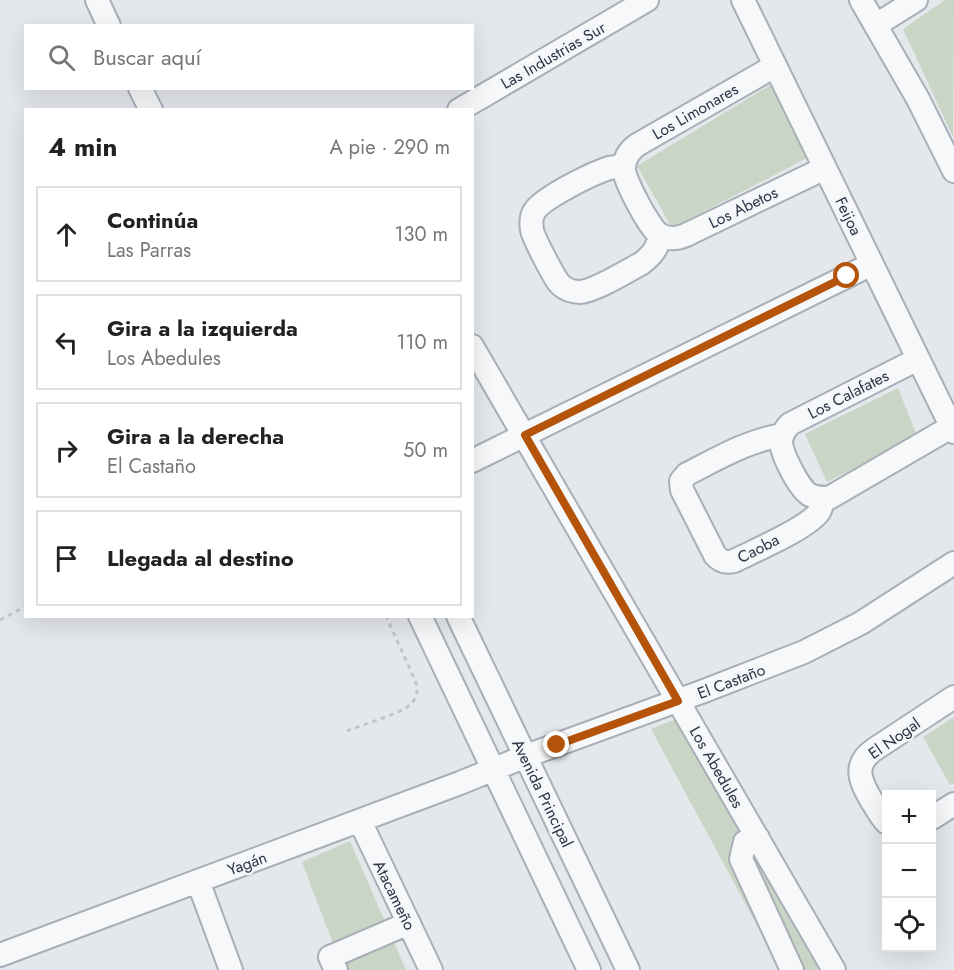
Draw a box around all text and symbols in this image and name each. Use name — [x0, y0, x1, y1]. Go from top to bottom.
street label: Las Industrias Sur — [497, 16, 610, 95]
search box — [24, 24, 474, 90]
icon: search — [45, 41, 78, 74]
text: Buscar aquí — [93, 41, 201, 73]
street label: Los Limonares — [648, 78, 742, 145]
text: 4 min — [48, 128, 117, 166]
text: A pie · 290 m — [329, 133, 450, 162]
street label: Los Abetos — [705, 181, 782, 234]
street label: Feijoa — [829, 193, 868, 239]
text: Continúa — [107, 204, 198, 236]
icon: ahead — [50, 218, 83, 251]
text: 130 m — [394, 220, 448, 249]
text: Las Parras — [107, 236, 191, 265]
route start — [833, 262, 859, 288]
text: Gira a la izquierda — [107, 312, 298, 344]
icon: left — [50, 326, 83, 359]
text: 110 m — [396, 328, 448, 357]
text: Los Abedules — [107, 344, 221, 373]
street label: Los Calafates — [804, 364, 893, 425]
text: Gira a la derecha — [107, 420, 284, 452]
icon: right — [50, 434, 83, 467]
text: 50 m — [403, 436, 448, 465]
text: El Castaño — [107, 452, 196, 481]
street label: Caoba — [733, 528, 783, 569]
icon: arrive — [50, 542, 83, 575]
text: Llegada al destino — [107, 542, 294, 574]
street label: El Castaño — [694, 658, 769, 705]
street label: El Nogal — [864, 712, 925, 765]
street label: Los Abedules — [684, 722, 749, 812]
route end — [543, 731, 569, 757]
street label: Avenida Principal — [506, 735, 579, 851]
map controls — [882, 790, 936, 952]
button: + — [882, 790, 936, 844]
button: − — [882, 844, 936, 898]
street label: Yagán — [224, 846, 270, 881]
street label: Atacameño — [368, 856, 422, 934]
button: locate — [882, 898, 936, 952]

